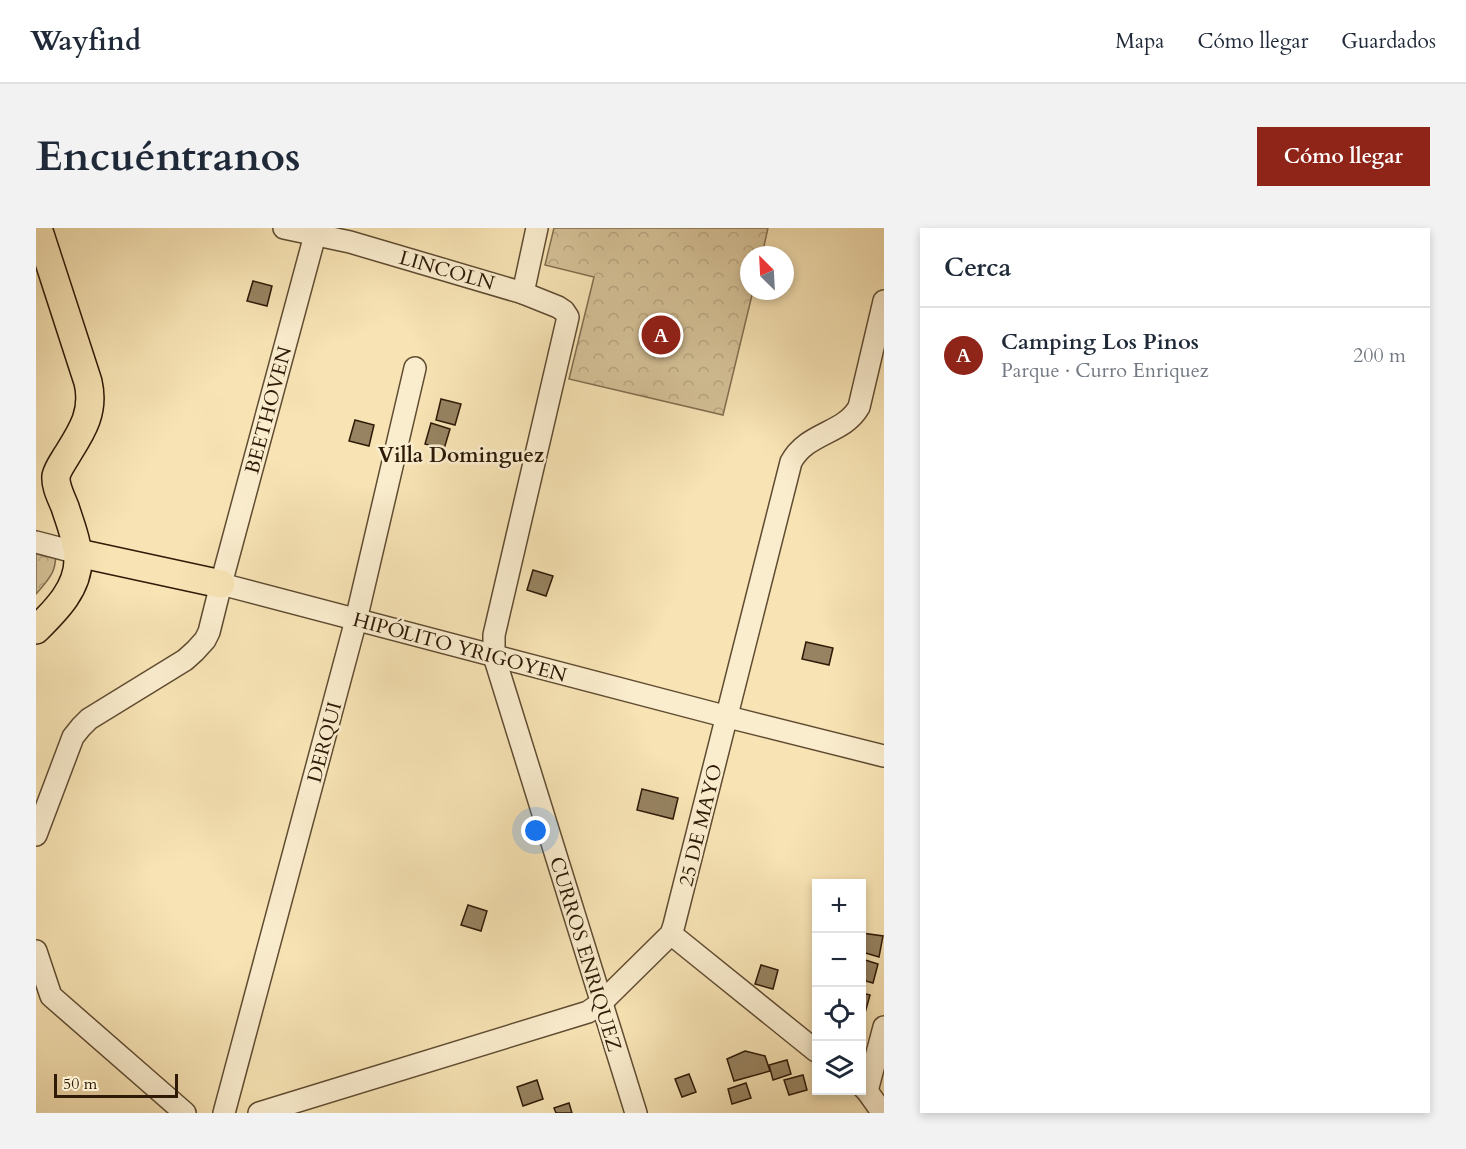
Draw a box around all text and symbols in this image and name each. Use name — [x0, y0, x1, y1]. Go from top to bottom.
text: Wayfind — [30, 22, 141, 60]
text: Mapa — [1115, 27, 1164, 56]
text: Cómo llegar — [1197, 27, 1308, 56]
text: Guardados — [1341, 27, 1436, 56]
button: Cómo llegar — [1257, 127, 1430, 186]
text: Encuéntranos — [36, 128, 301, 185]
street label: LINCOLN — [396, 244, 498, 297]
north arrow — [740, 246, 794, 300]
text: Cerca — [944, 250, 1011, 285]
pin: A — [642, 312, 680, 358]
text: Camping Los Pinos — [1001, 327, 1199, 357]
text: A — [956, 342, 971, 369]
text: 200 m — [1353, 342, 1406, 369]
street label: BEETHOVEN — [238, 343, 298, 477]
text: Parque · Curro Enriquez — [1001, 357, 1209, 384]
district label: Villa Dominguez — [378, 441, 545, 470]
street label: HIPÓLITO YRIGOYEN — [350, 606, 570, 689]
street label: DERQUI — [301, 699, 348, 786]
street label: 25 DE MAYO — [672, 761, 729, 889]
your location — [521, 816, 550, 845]
street label: CURROS ENRIQUEZ — [543, 853, 628, 1055]
map controls — [812, 879, 866, 1095]
button: + — [812, 879, 866, 933]
button: − — [812, 933, 866, 987]
button: locate — [812, 987, 866, 1041]
button: layers — [812, 1041, 866, 1095]
scale bar — [54, 1071, 178, 1098]
text: 50 m — [63, 1073, 97, 1095]

